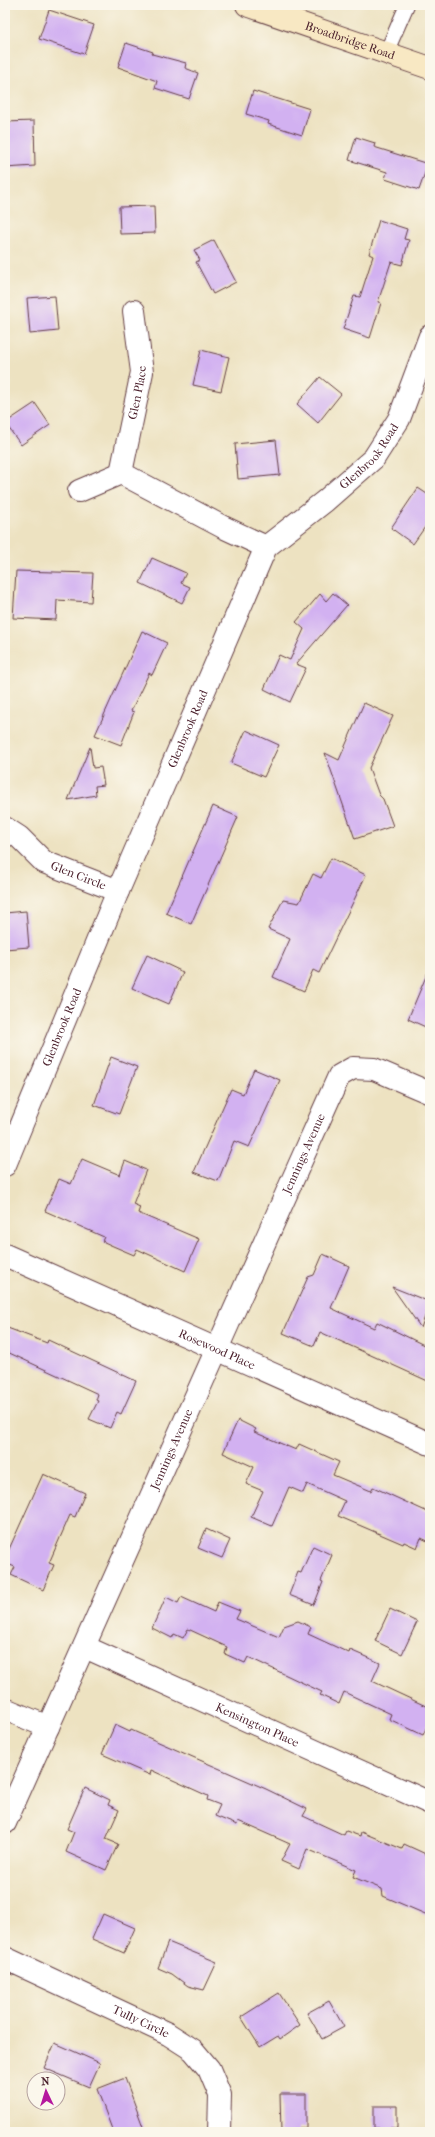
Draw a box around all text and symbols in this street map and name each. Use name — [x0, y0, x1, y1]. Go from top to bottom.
street label: Broadbridge Road — [303, 19, 397, 63]
street label: Glen Place — [125, 365, 149, 421]
street label: Glenbrook Road — [337, 420, 402, 492]
street label: Glenbrook Road — [165, 687, 211, 770]
street label: Glen Circle — [49, 858, 108, 893]
street label: Glenbrook Road — [39, 986, 84, 1068]
street label: Jennings Avenue — [279, 1111, 328, 1197]
street label: Rosewood Place — [177, 1326, 257, 1372]
street label: Jennings Avenue — [147, 1407, 196, 1493]
street label: Kensington Place — [213, 1700, 301, 1750]
street label: Tully Circle — [110, 2002, 172, 2041]
north arrow — [26, 2071, 66, 2111]
text: N — [41, 2075, 51, 2088]

